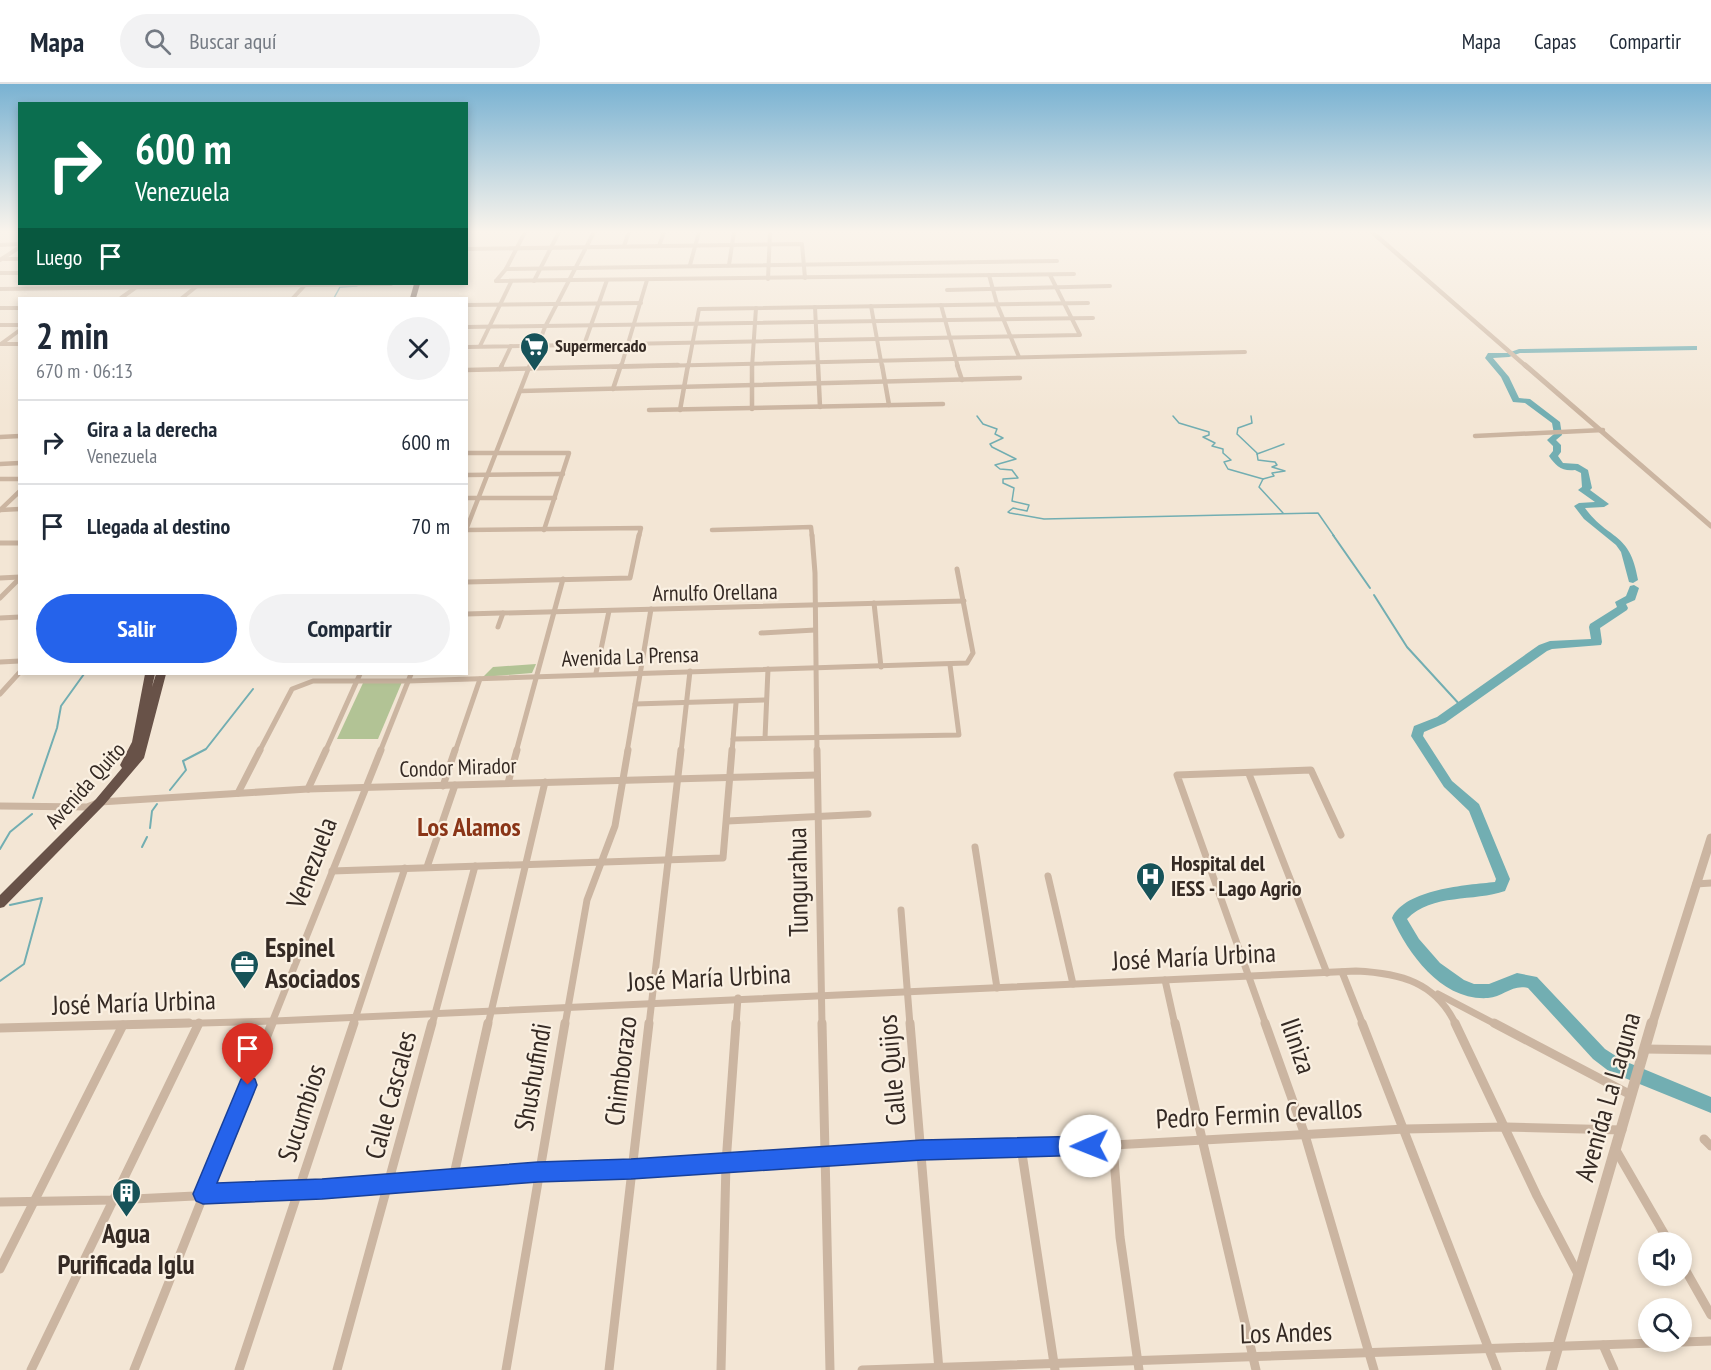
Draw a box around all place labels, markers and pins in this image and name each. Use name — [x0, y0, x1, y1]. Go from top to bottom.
supermarket icon: Supermercado — [518, 330, 550, 372]
place label: Supermercado — [555, 334, 647, 357]
place label: Hospital del IESS - Lago Agrio — [1171, 849, 1302, 902]
hospital icon: Hospital del IESS - Lago Agrio — [1134, 860, 1166, 902]
place label: Espinel Asociados — [264, 930, 360, 995]
office icon: Espinel Asociados — [228, 948, 260, 990]
pin — [222, 1023, 273, 1085]
building icon: Agua Purificada Iglu — [110, 1176, 142, 1218]
place label: Agua Purificada Iglu — [58, 1216, 195, 1281]

